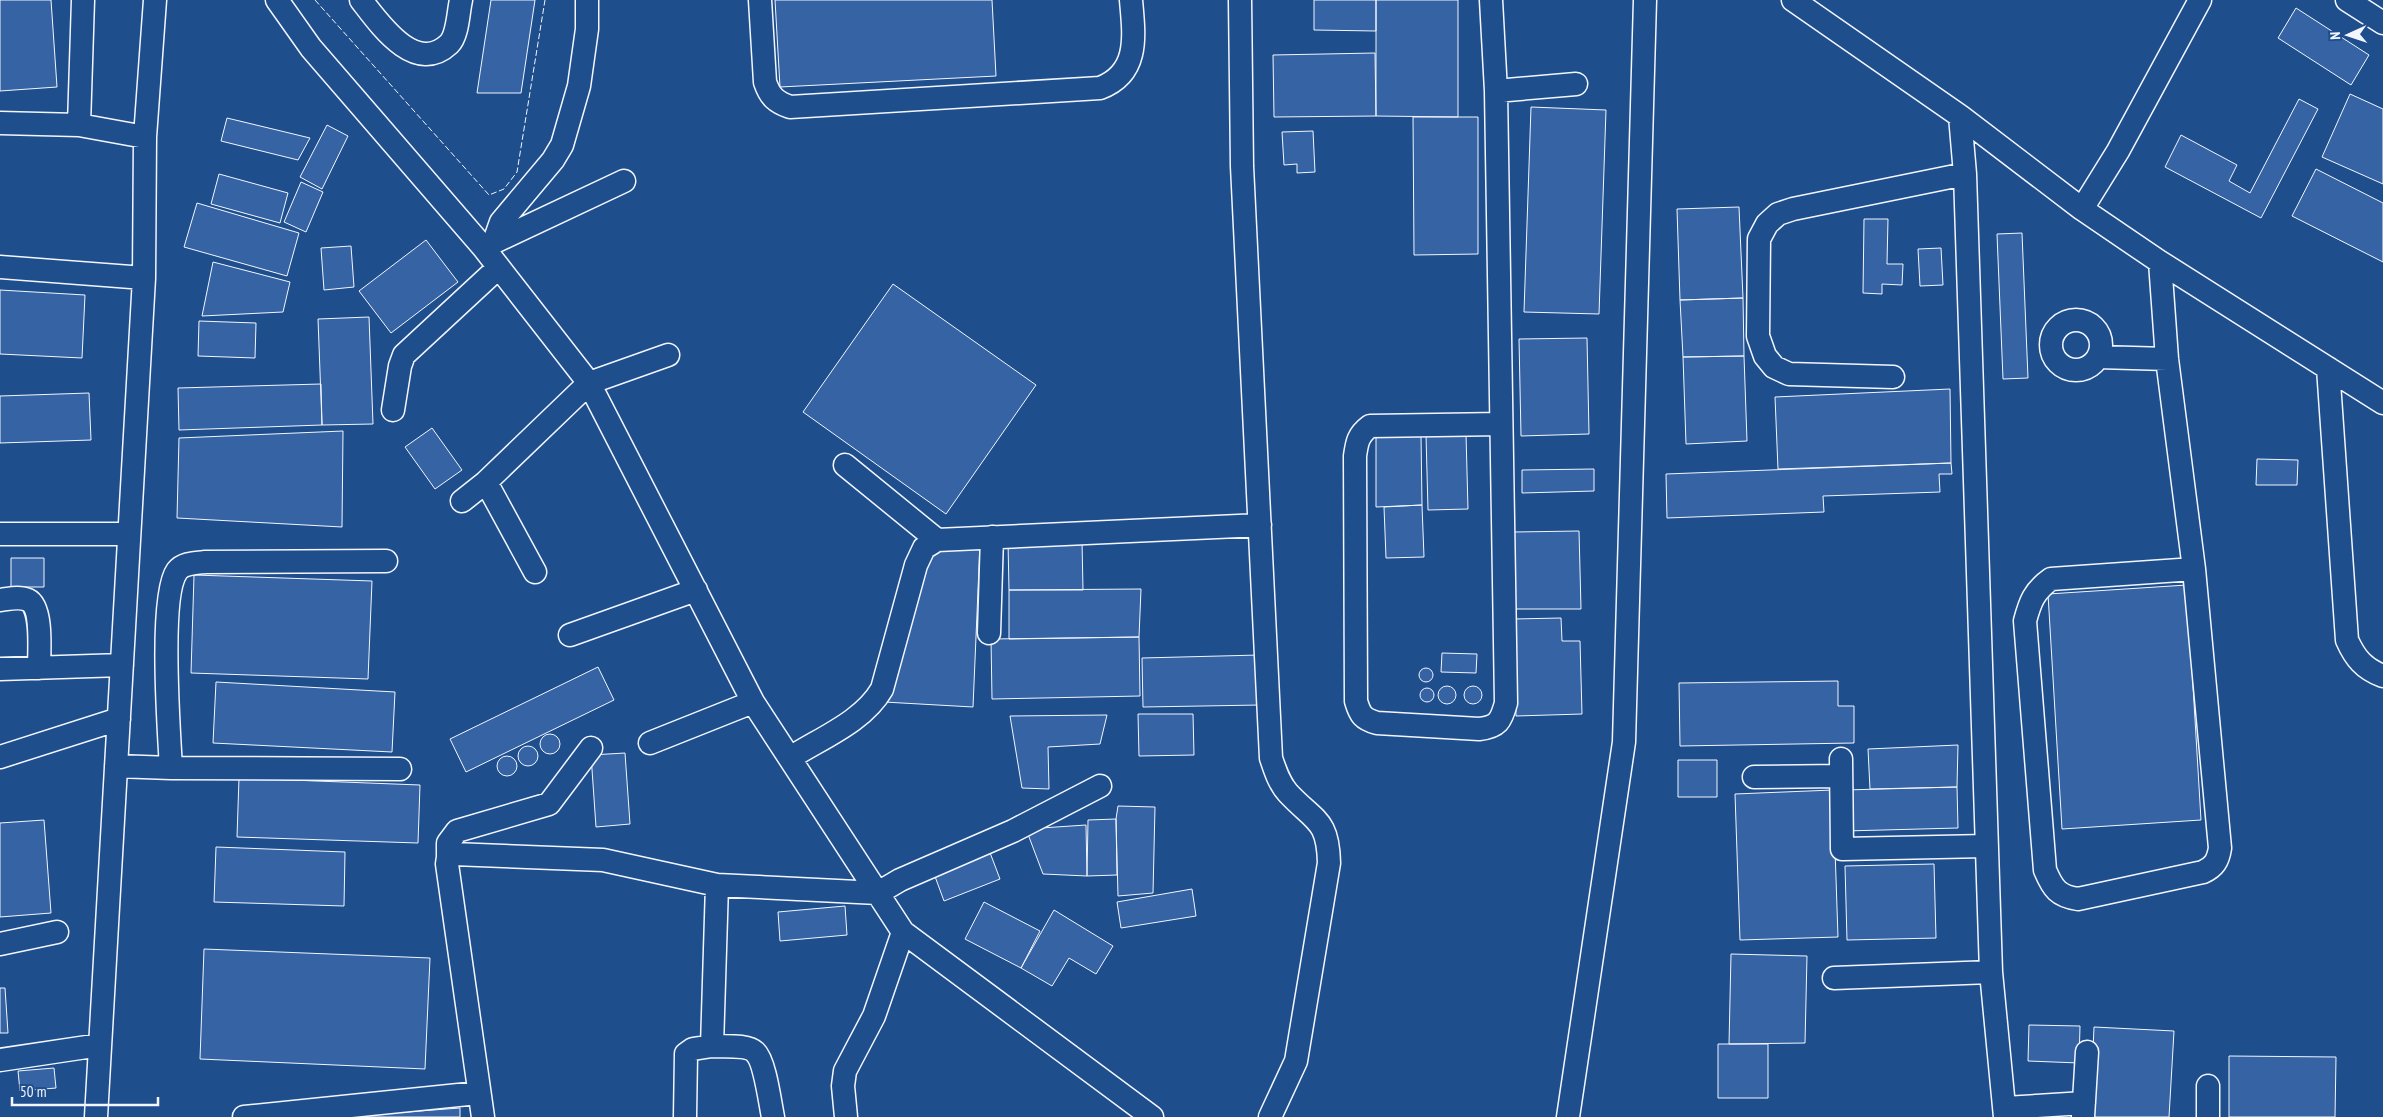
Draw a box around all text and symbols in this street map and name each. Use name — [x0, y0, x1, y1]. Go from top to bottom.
north arrow — [2323, 10, 2373, 60]
text: N — [2326, 31, 2344, 40]
scale bar — [12, 1074, 159, 1106]
text: 50 m — [20, 1082, 46, 1101]

